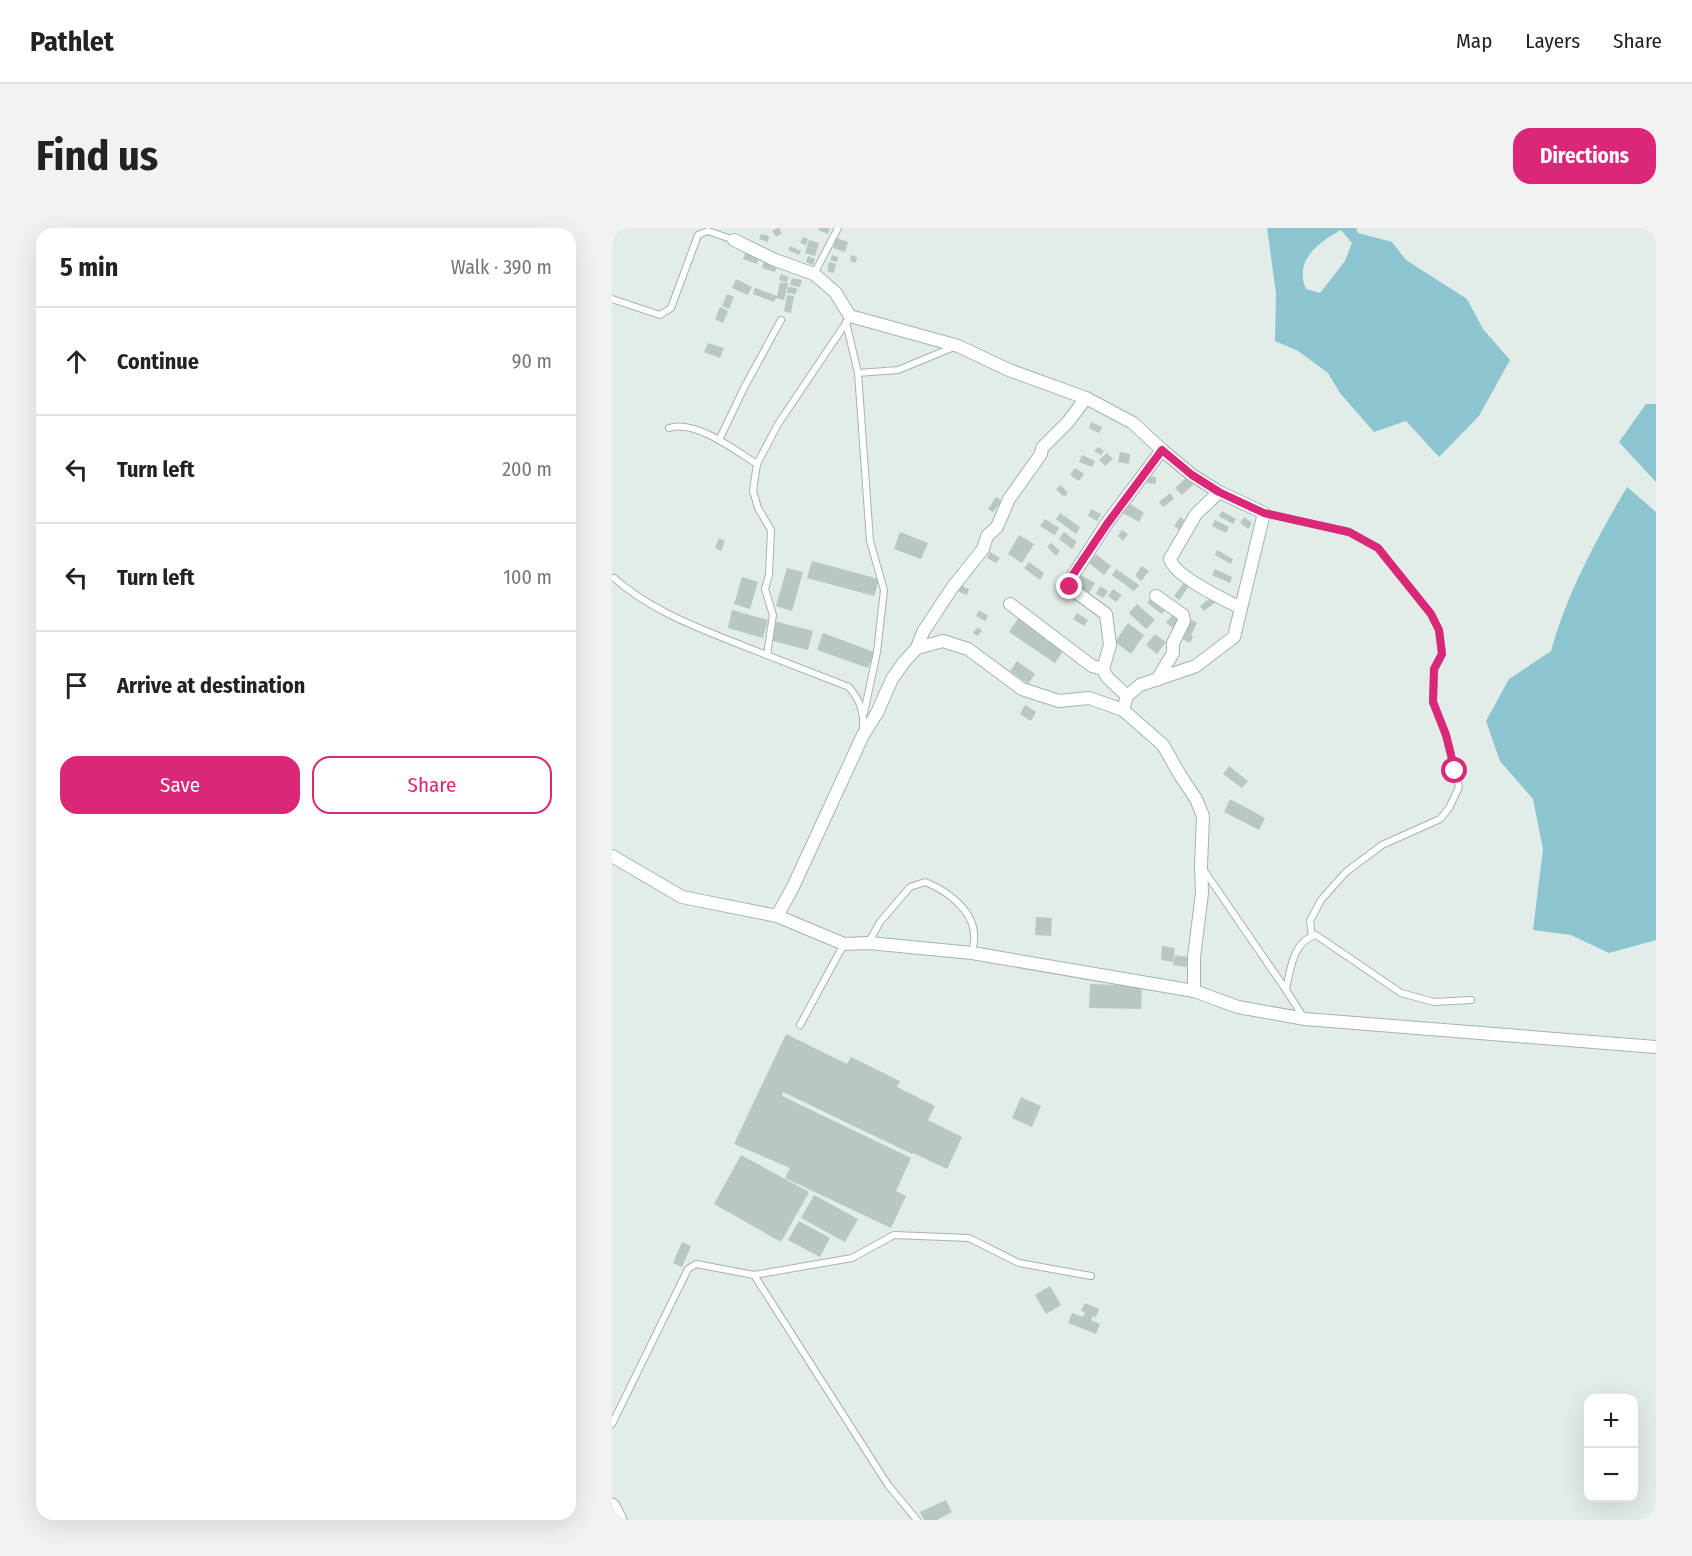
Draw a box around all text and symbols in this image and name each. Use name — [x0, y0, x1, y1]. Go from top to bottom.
text: Pathlet — [30, 25, 114, 58]
text: Map — [1456, 28, 1492, 54]
text: Layers — [1525, 28, 1580, 54]
text: Share — [1613, 28, 1662, 54]
button: Directions — [1513, 128, 1656, 184]
text: Find us — [36, 131, 158, 181]
text: 5 min — [60, 252, 118, 283]
text: Walk · 390 m — [451, 255, 552, 279]
icon: ahead — [60, 345, 93, 378]
text: Continue — [117, 348, 199, 375]
text: 90 m — [512, 349, 552, 373]
icon: left — [60, 453, 93, 486]
text: Turn left — [117, 456, 195, 483]
text: 200 m — [502, 457, 552, 481]
icon: left — [60, 561, 93, 594]
text: Turn left — [117, 564, 195, 591]
text: 100 m — [503, 565, 552, 589]
route end — [1056, 573, 1082, 599]
icon: arrive — [60, 669, 93, 702]
text: Arrive at destination — [117, 672, 305, 699]
button: Save — [60, 756, 300, 814]
button: Share — [312, 756, 552, 814]
route start — [1441, 757, 1467, 783]
map controls — [1584, 1394, 1638, 1502]
button: + — [1584, 1394, 1638, 1448]
button: − — [1584, 1448, 1638, 1502]

